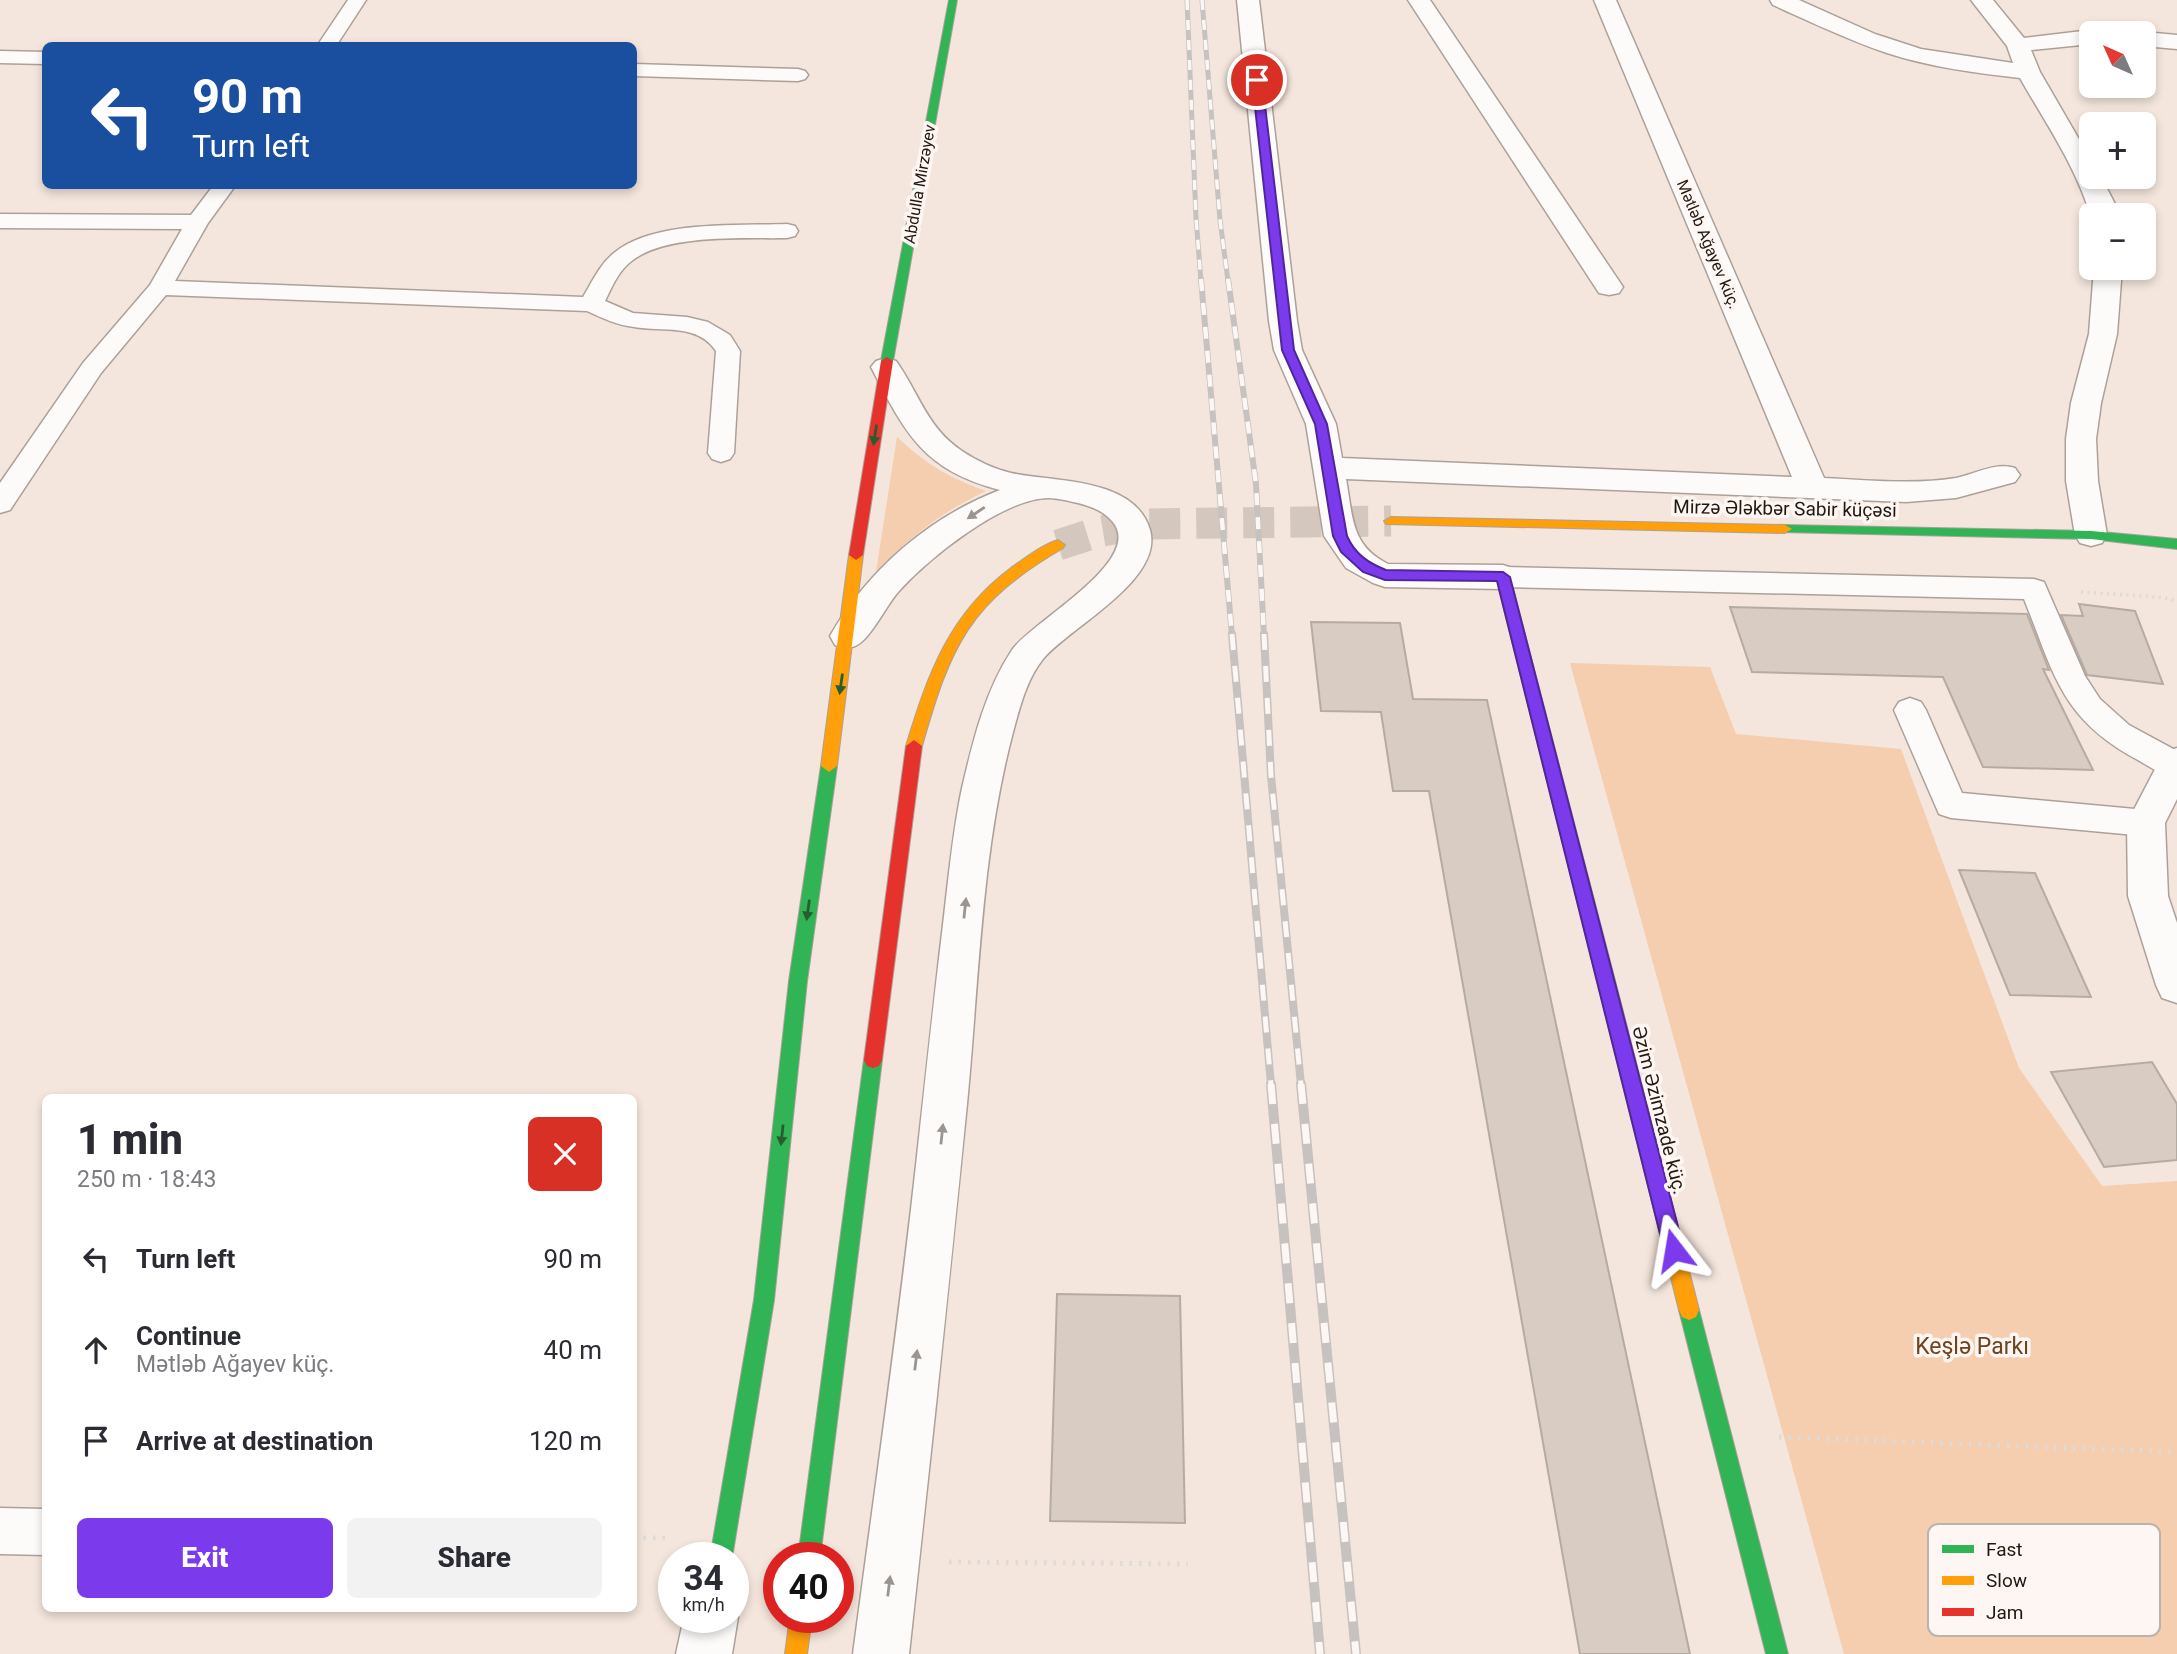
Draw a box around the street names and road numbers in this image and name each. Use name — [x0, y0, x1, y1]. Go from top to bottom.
street label: Abdulla Mirzəyev — [900, 123, 939, 245]
street label: Mətləb Ağayev küç. — [1673, 177, 1744, 311]
street label: Mirzə Ələkbər Sabir küçəsi — [1673, 495, 1897, 522]
street label: Əzim Əzimzade küç. — [1627, 1024, 1692, 1197]

